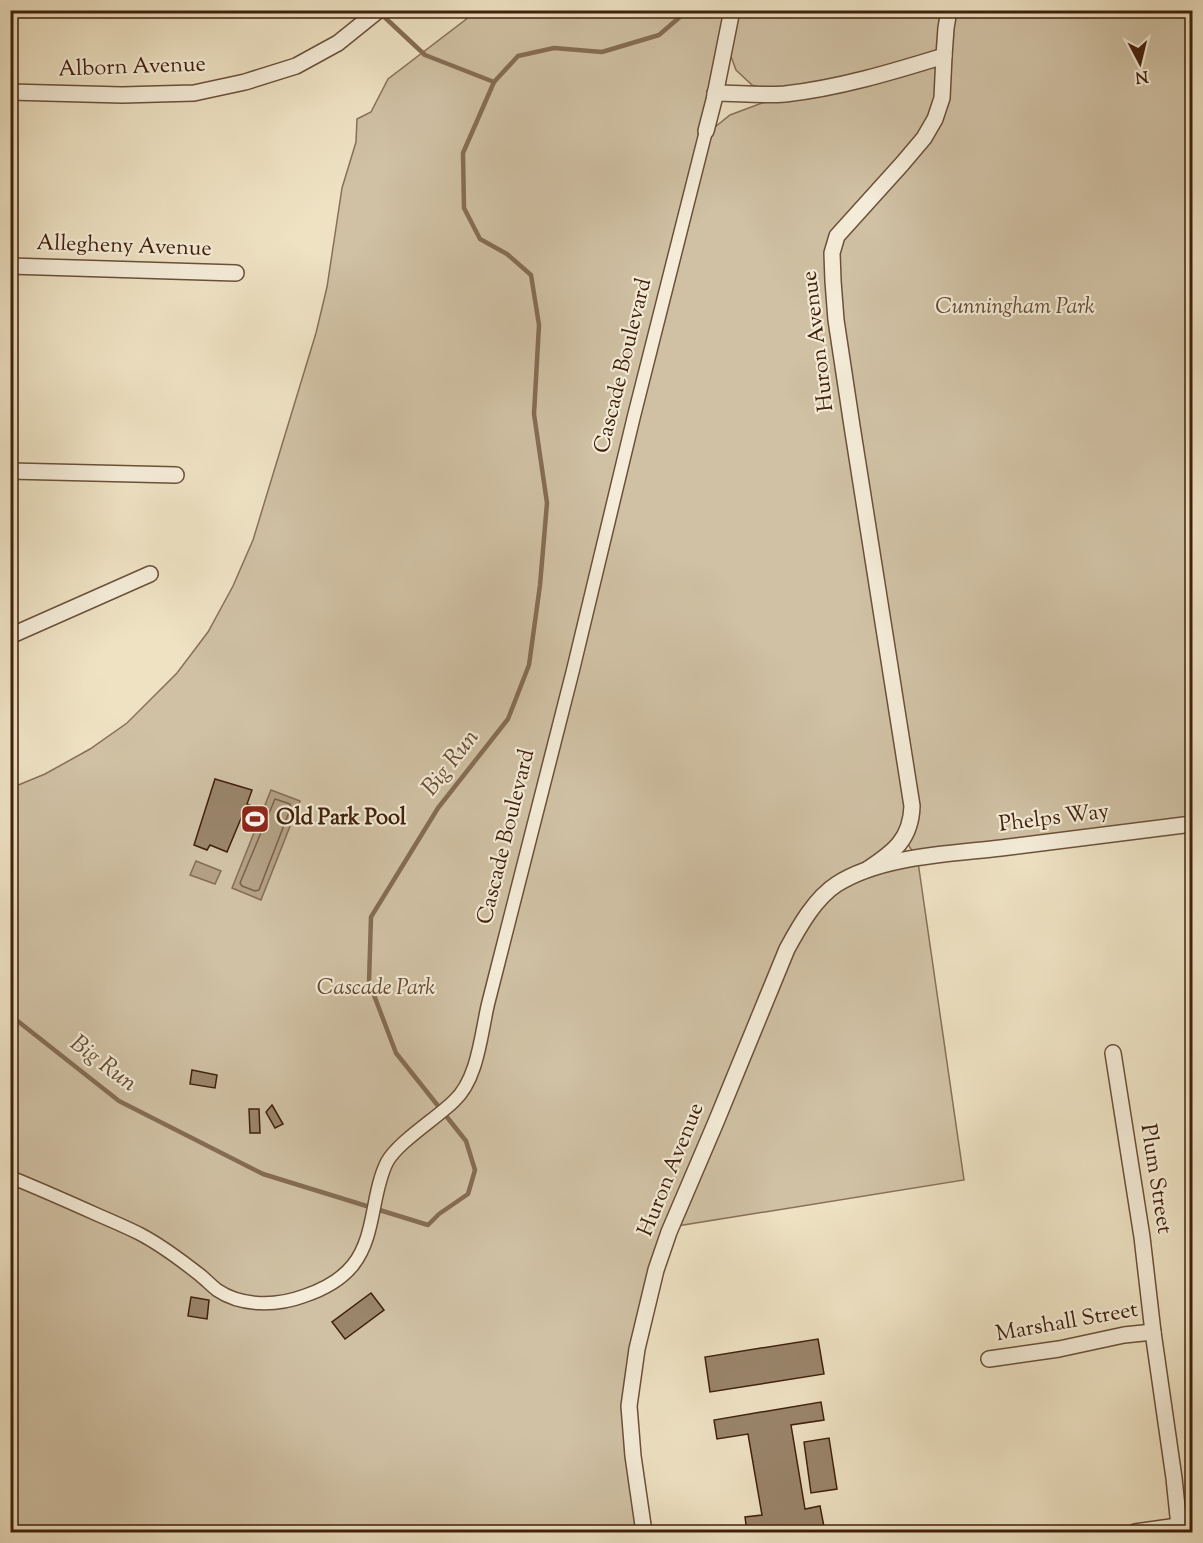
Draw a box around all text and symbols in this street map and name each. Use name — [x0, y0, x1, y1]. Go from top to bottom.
north arrow — [1110, 33, 1170, 93]
street label: Alborn Avenue — [58, 49, 206, 87]
text: N — [1134, 63, 1149, 88]
street label: Allegheny Avenue — [36, 228, 212, 266]
street label: Huron Avenue — [794, 269, 844, 413]
street label: Cascade Boulevard — [587, 275, 661, 457]
park label: Cunningham Park — [935, 292, 1095, 324]
water label: Big Run — [414, 722, 488, 804]
street label: Cascade Boulevard — [470, 746, 544, 928]
street label: Phelps Way — [997, 796, 1111, 842]
sports icon: Old Park Pool — [239, 803, 271, 835]
place label: Old Park Pool — [276, 803, 407, 835]
park label: Cascade Park — [317, 973, 435, 1005]
water label: Big Run — [62, 1027, 144, 1101]
street label: Huron Avenue — [631, 1098, 713, 1242]
street label: Plum Street — [1131, 1122, 1180, 1237]
street label: Marshall Street — [993, 1295, 1141, 1351]

